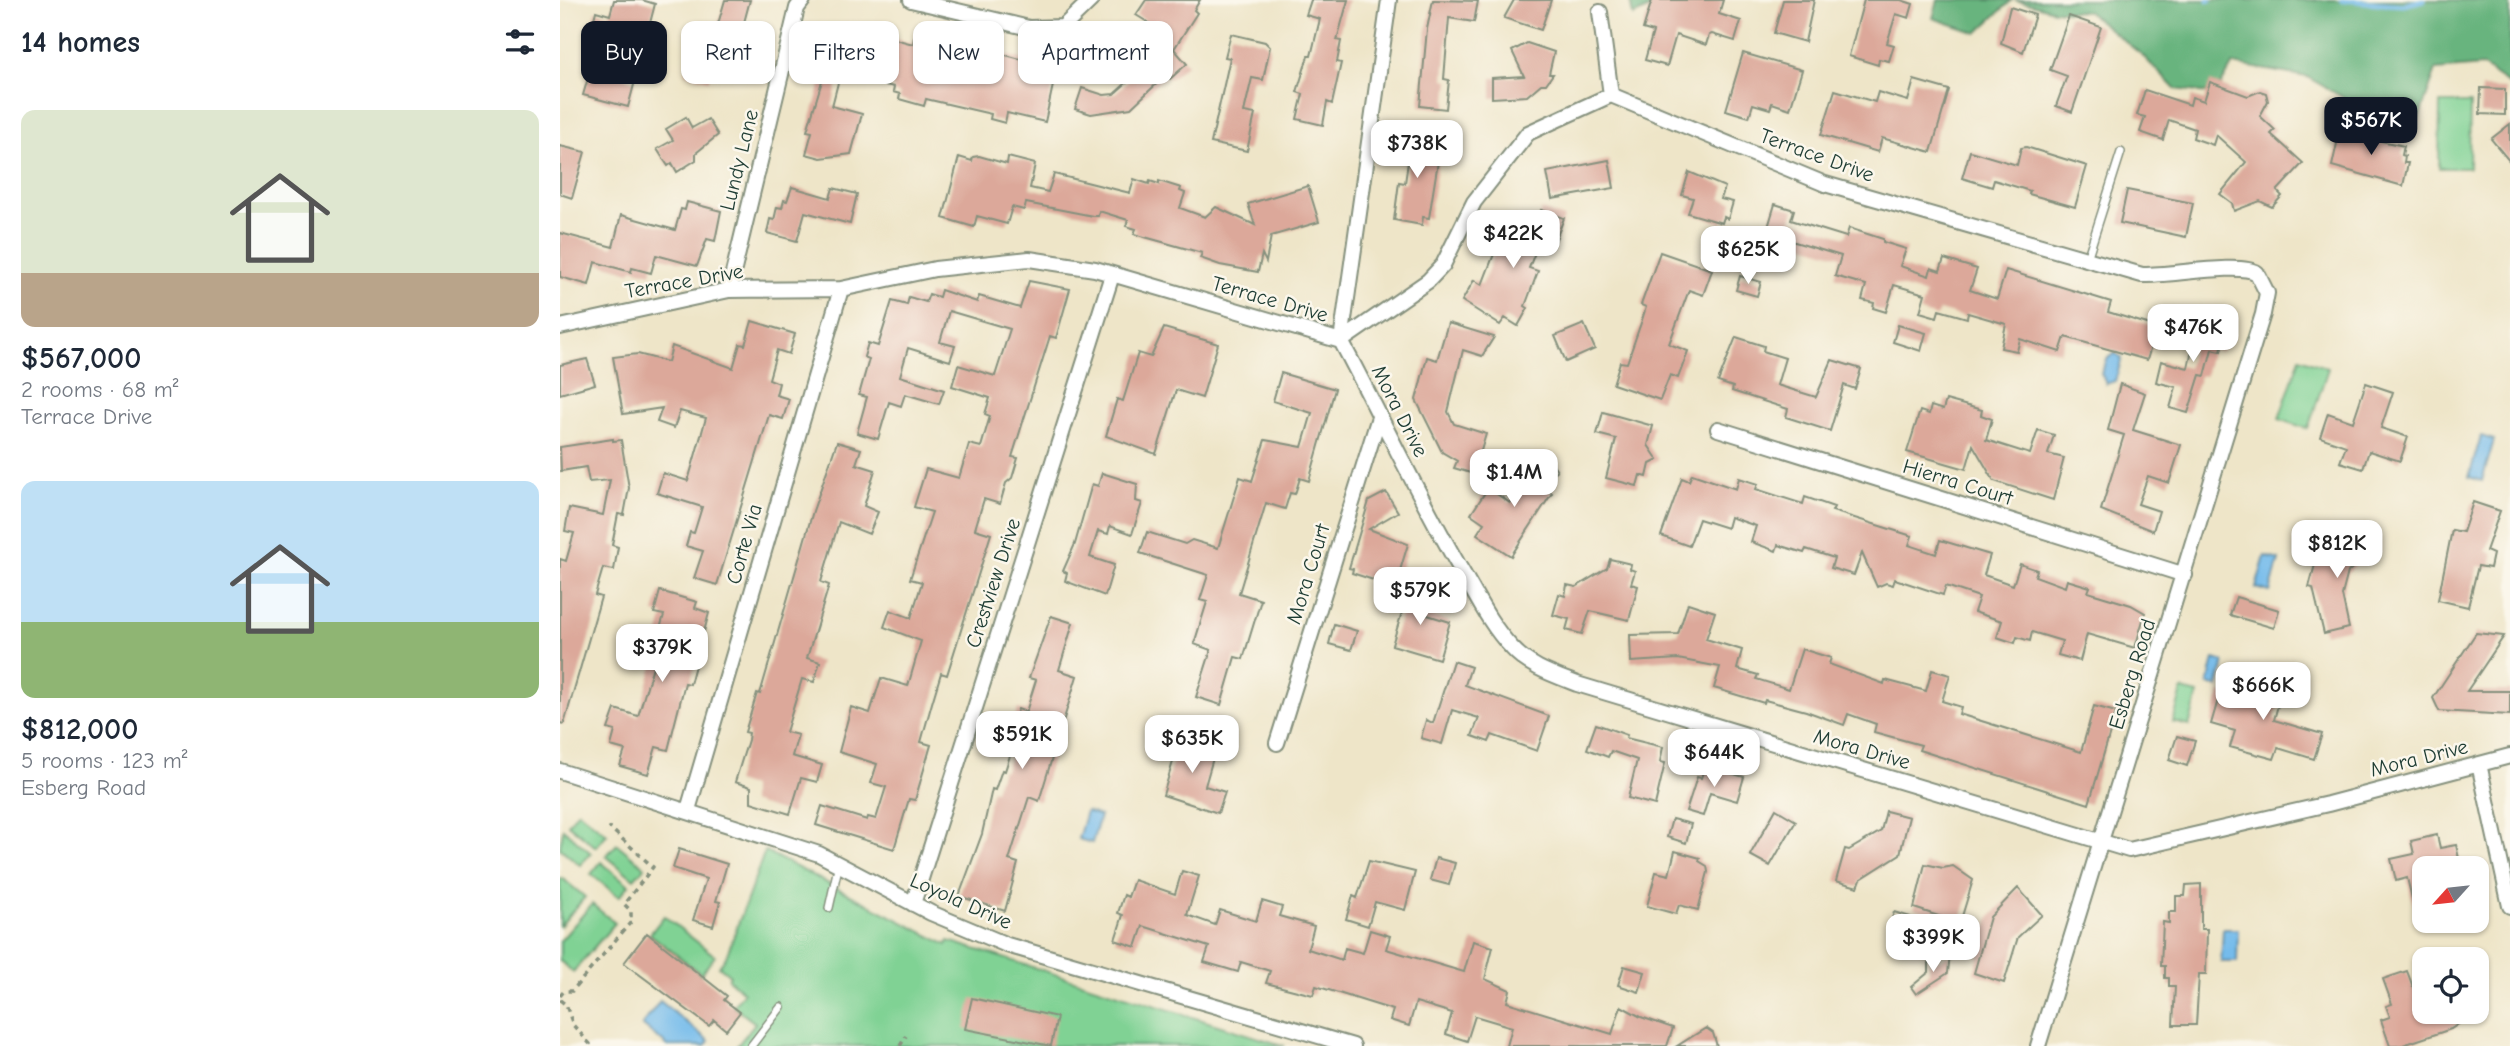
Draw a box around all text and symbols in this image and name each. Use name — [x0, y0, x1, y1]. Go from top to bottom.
chip: Buy — [581, 21, 667, 84]
chip: Rent — [681, 21, 775, 84]
chip: Filters — [789, 21, 899, 84]
chip: New — [913, 21, 1004, 84]
chip: Apartment — [1018, 21, 1173, 84]
icon: filters — [501, 23, 539, 61]
text: 14 homes — [21, 25, 140, 60]
pin: $567K — [2322, 97, 2420, 157]
text: $567K — [2340, 106, 2402, 133]
street label: Lundy Lane — [715, 107, 763, 213]
pin: $738K — [1368, 120, 1466, 180]
street label: Terrace Drive — [1757, 123, 1877, 187]
text: $738K — [1387, 129, 1447, 156]
icon: home — [217, 155, 343, 281]
pin: $422K — [1464, 210, 1562, 270]
text: $422K — [1483, 219, 1543, 246]
pin: $625K — [1699, 226, 1797, 286]
text: $625K — [1717, 235, 1779, 262]
street label: Terrace Drive — [623, 259, 745, 303]
street label: Terrace Drive — [1209, 271, 1331, 327]
pin: $476K — [2144, 304, 2242, 364]
text: $476K — [2164, 313, 2223, 340]
text: $567,000 — [21, 341, 141, 376]
street label: Mora Drive — [1367, 361, 1433, 461]
text: 2 rooms · 68 m² — [21, 376, 179, 403]
text: Terrace Drive — [21, 403, 152, 430]
pin: $1.4M — [1465, 449, 1563, 509]
street label: Hierra Court — [1900, 454, 2017, 510]
text: $1.4M — [1486, 458, 1542, 485]
street label: Corte Via — [721, 501, 767, 587]
street label: Crestview Drive — [961, 515, 1025, 651]
street label: Mora Court — [1281, 520, 1335, 627]
pin: $812K — [2288, 520, 2386, 580]
icon: home — [217, 526, 343, 652]
text: $812K — [2307, 529, 2367, 556]
pin: $579K — [1371, 568, 1469, 627]
text: $579K — [1390, 576, 1450, 603]
street label: Esberg Road — [2104, 616, 2160, 732]
pin: $379K — [613, 624, 711, 684]
text: $379K — [632, 633, 692, 660]
pin: $666K — [2214, 662, 2312, 722]
text: $666K — [2232, 671, 2294, 698]
text: $812,000 — [21, 712, 138, 747]
pin: $591K — [973, 712, 1071, 771]
pin: $635K — [1143, 716, 1241, 775]
text: $591K — [992, 720, 1052, 747]
text: $635K — [1161, 724, 1223, 751]
street label: Mora Drive — [1811, 724, 1913, 774]
pin: $644K — [1665, 730, 1763, 789]
street label: Mora Drive — [2368, 734, 2470, 782]
text: $644K — [1684, 738, 1744, 765]
text: 5 rooms · 123 m² — [21, 747, 187, 774]
text: Esberg Road — [21, 774, 146, 801]
north arrow — [2412, 856, 2488, 933]
map controls — [2412, 856, 2489, 1024]
street label: Loyola Drive — [906, 868, 1016, 934]
pin: $399K — [1884, 914, 1982, 974]
text: $399K — [1902, 923, 1964, 950]
button: locate — [2412, 947, 2489, 1024]

